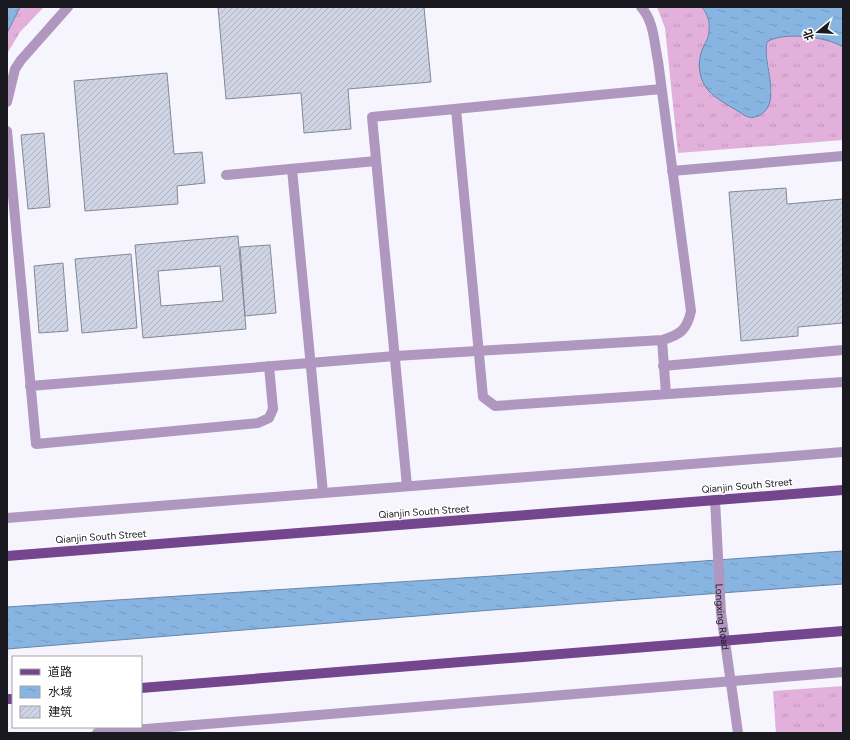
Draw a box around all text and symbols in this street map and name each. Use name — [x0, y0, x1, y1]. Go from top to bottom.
north arrow — [798, 12, 838, 52]
text: 北 — [801, 28, 817, 42]
street label: Qianjin South Street — [701, 475, 793, 496]
street label: Qianjin South Street — [378, 502, 470, 521]
street label: Qianjin South Street — [55, 527, 147, 546]
street label: Longxing Road — [712, 583, 732, 651]
legend — [12, 656, 142, 728]
text: 道路 — [48, 665, 72, 679]
text: 水域 — [48, 685, 72, 699]
text: 建筑 — [48, 705, 72, 719]

